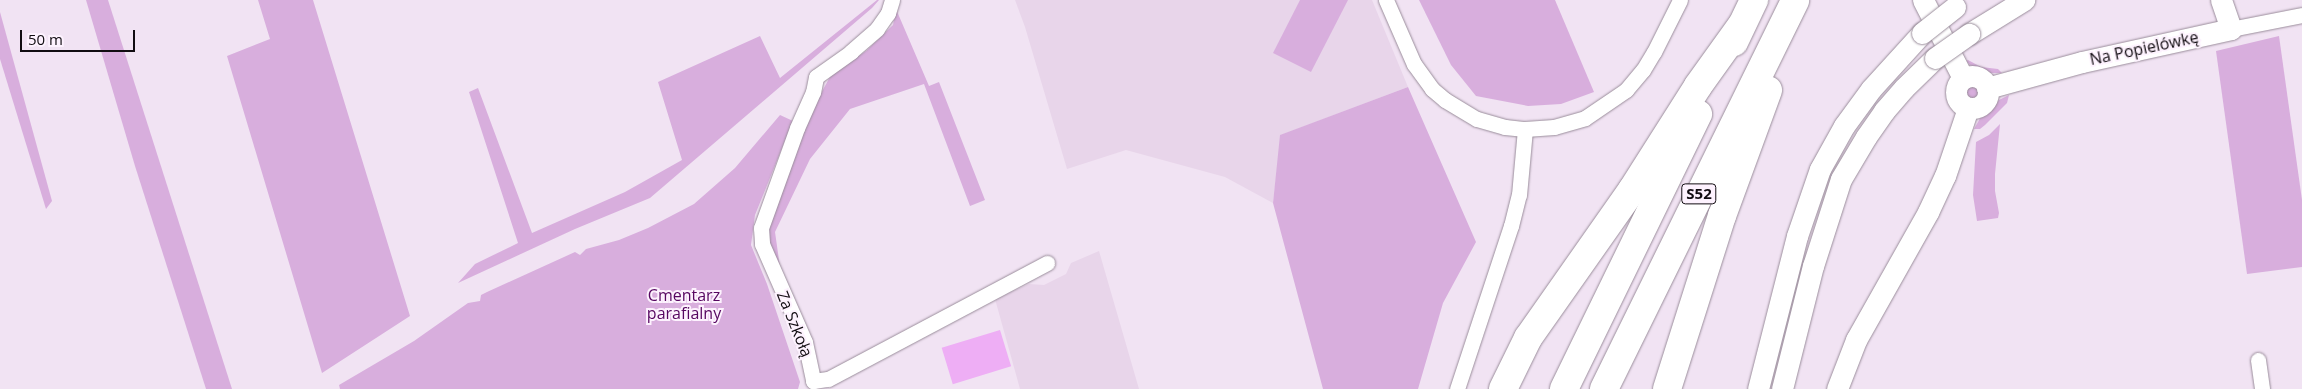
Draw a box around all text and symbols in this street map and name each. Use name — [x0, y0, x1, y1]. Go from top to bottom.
scale bar — [22, 20, 138, 52]
street label: Na Popielówkę — [2088, 27, 2200, 69]
text: 50 m — [28, 29, 63, 49]
road number: S52 — [1680, 182, 1718, 206]
park label: Cmentarz parafialny — [647, 285, 721, 323]
street label: Za Szkołą — [773, 288, 817, 360]

